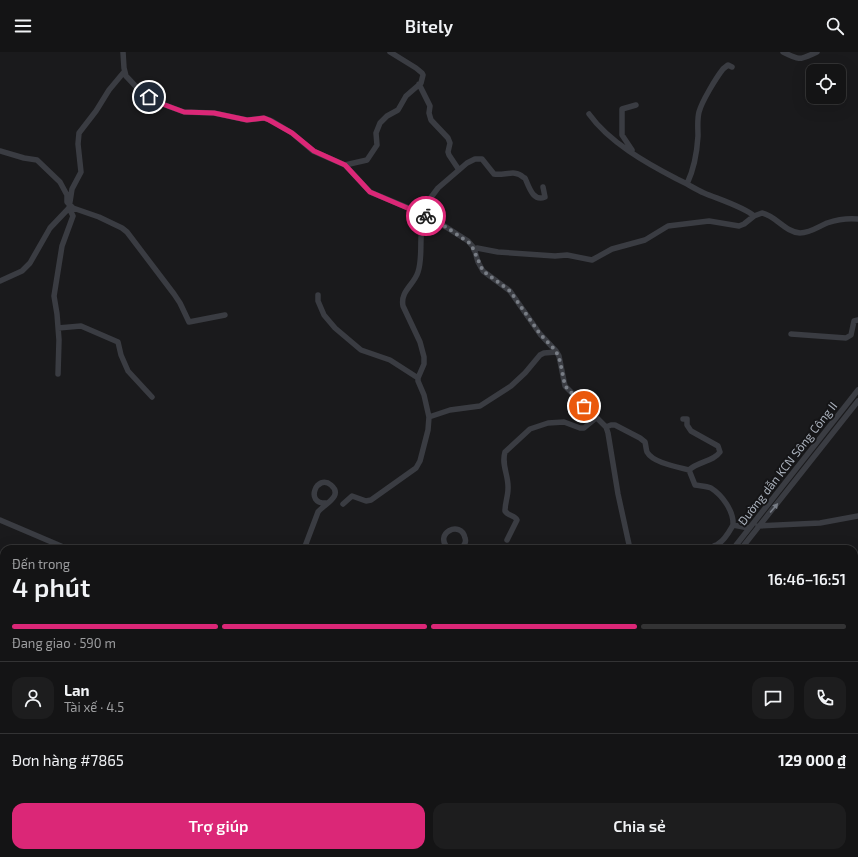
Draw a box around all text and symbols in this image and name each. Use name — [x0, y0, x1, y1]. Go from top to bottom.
icon: menu — [12, 15, 34, 37]
text: Bitely — [405, 15, 453, 37]
icon: search — [824, 15, 846, 37]
map controls — [806, 64, 846, 104]
button: locate — [806, 64, 846, 104]
pin — [132, 80, 166, 114]
icon: home — [138, 86, 160, 108]
courier — [406, 196, 446, 236]
icon: bike — [415, 205, 437, 227]
pin — [567, 389, 601, 423]
icon: bag — [573, 395, 595, 417]
street label: Đường dẫn KCN Sông Công II — [735, 399, 839, 527]
one-way arrow — [769, 502, 778, 513]
text: Đến trong — [12, 556, 70, 572]
text: 16:46–16:51 — [768, 570, 846, 588]
text: 4 phút — [12, 571, 90, 602]
text: Đang giao · 590 m — [12, 635, 116, 651]
button: person — [12, 677, 54, 719]
button: chat — [752, 677, 794, 719]
button: phone — [804, 677, 846, 719]
text: Lan — [64, 681, 90, 699]
text: Tài xế · 4.5 — [64, 699, 124, 715]
text: Đơn hàng #7865 — [12, 751, 124, 769]
text: 129 000 ₫ — [778, 751, 846, 769]
button: Trợ giúp — [12, 803, 425, 849]
button: Chia sẻ — [433, 803, 846, 849]

